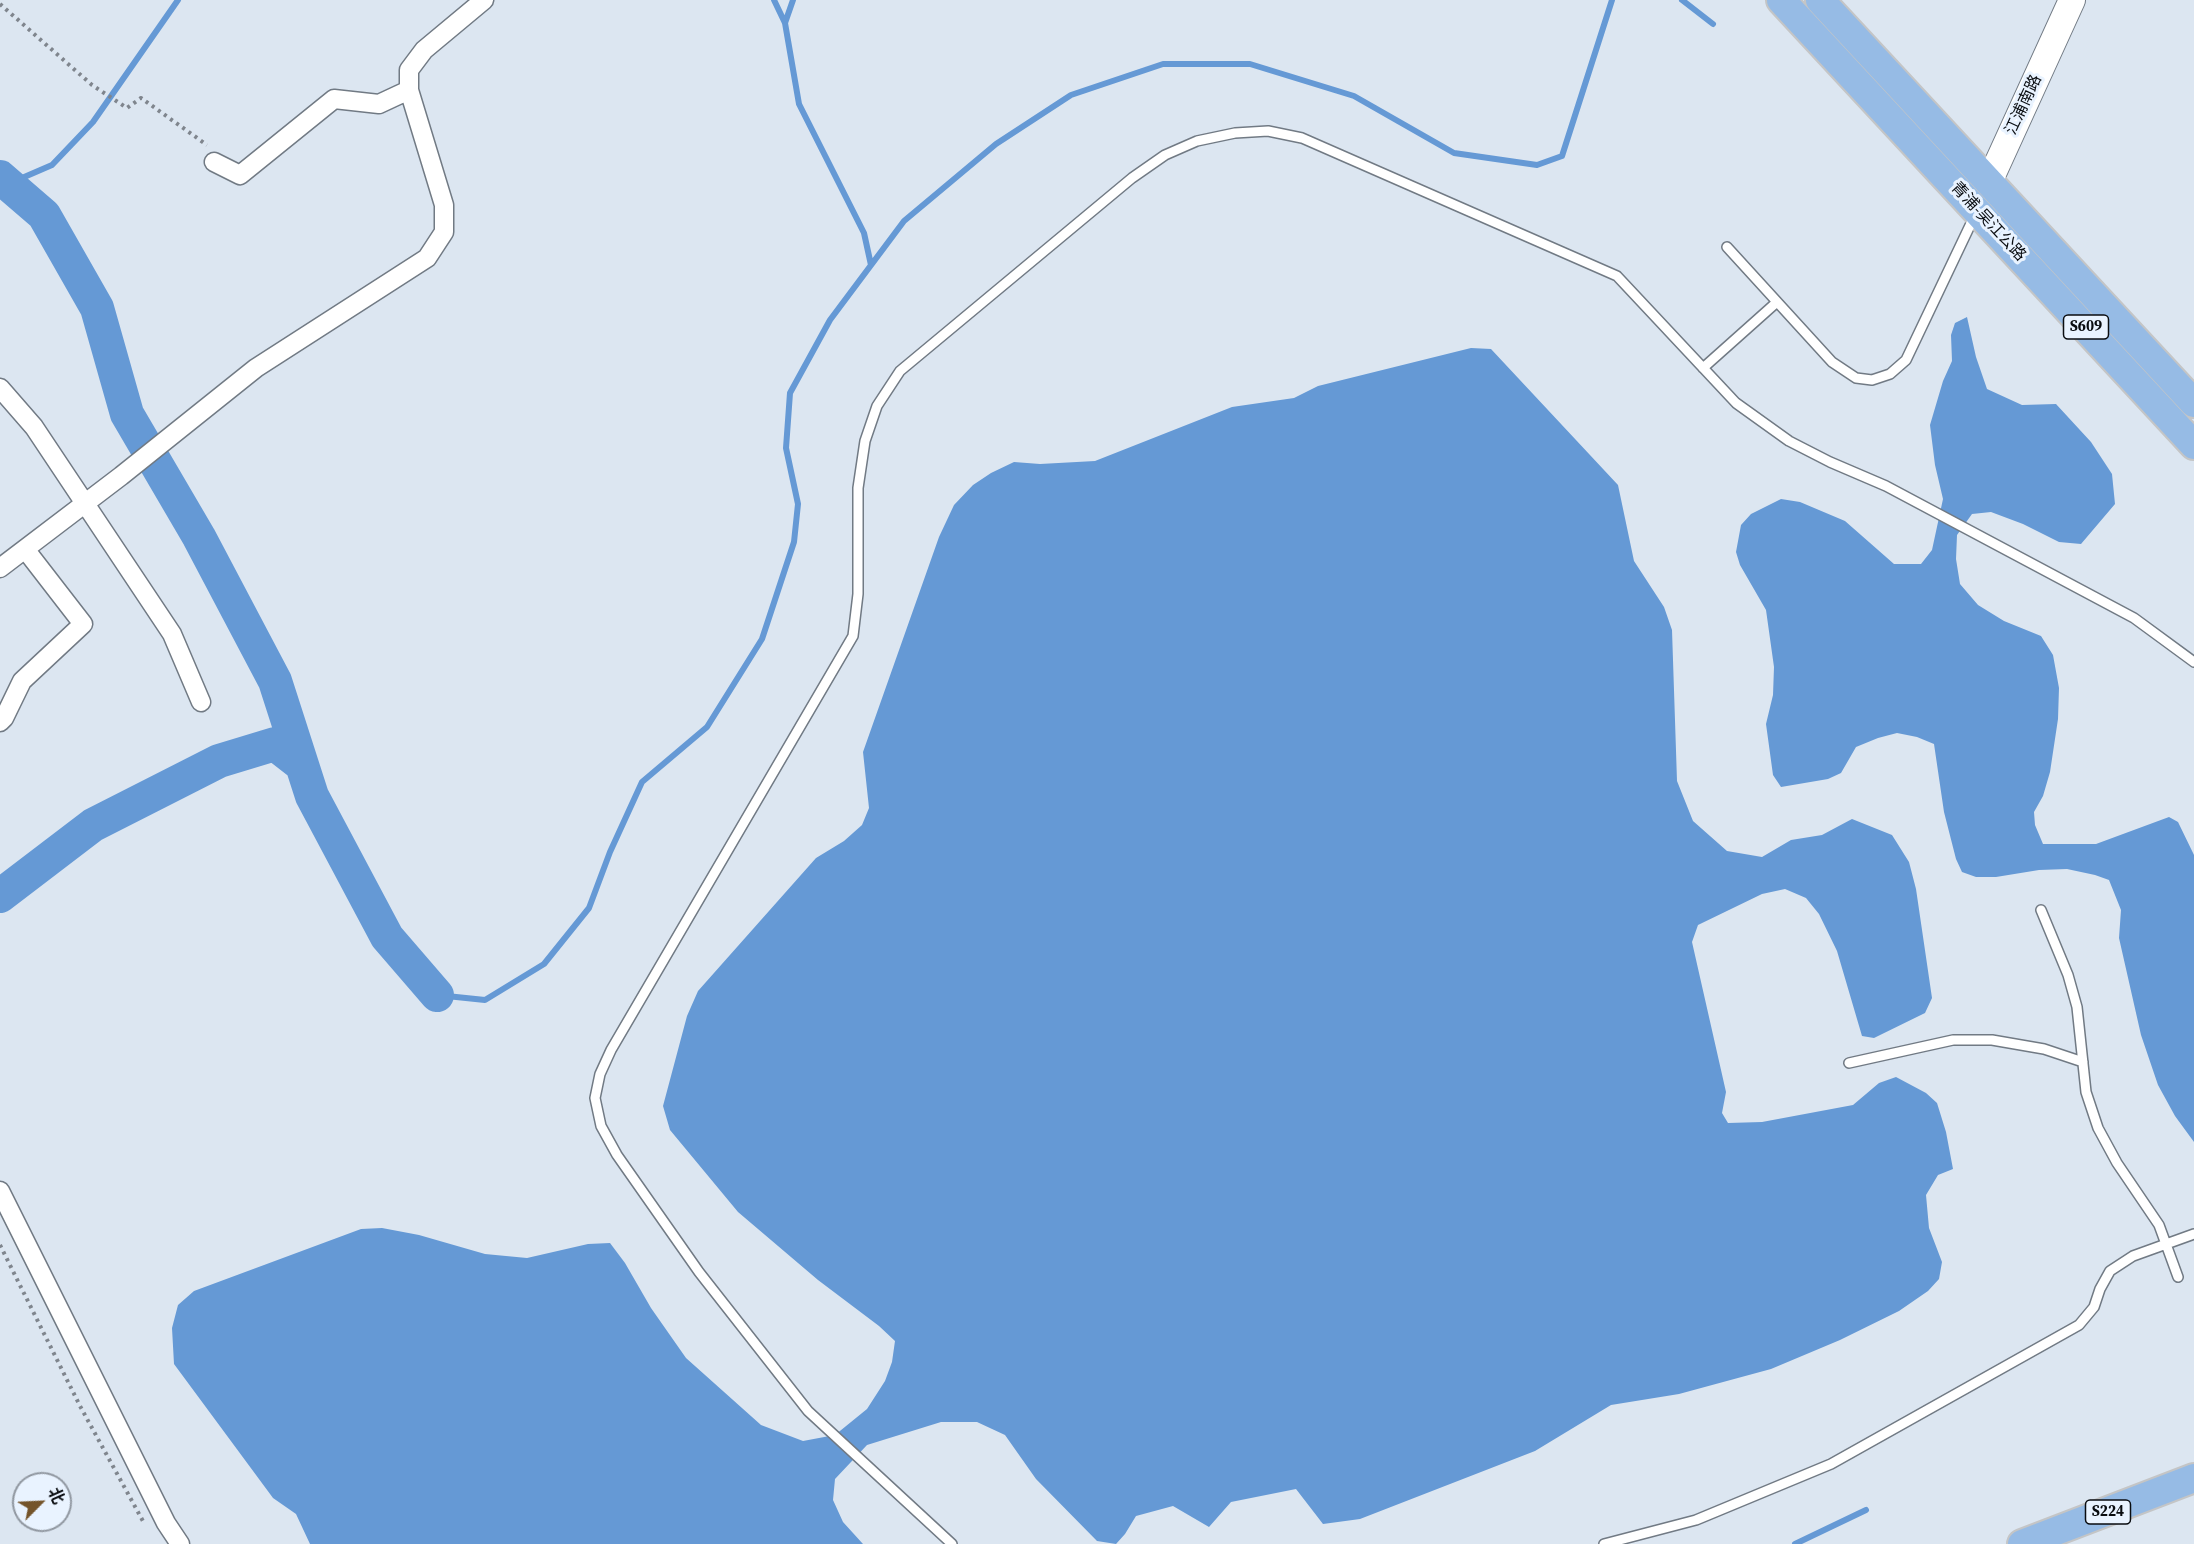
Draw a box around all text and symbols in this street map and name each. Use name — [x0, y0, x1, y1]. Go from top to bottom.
street label: 江浦南路 — [2002, 72, 2046, 138]
street label: 青浦-吴江公路 — [1947, 179, 2029, 265]
road number: S609 — [2064, 315, 2108, 339]
north arrow — [12, 1472, 72, 1532]
text: 北 — [43, 1484, 70, 1507]
road number: S224 — [2086, 1500, 2130, 1524]

